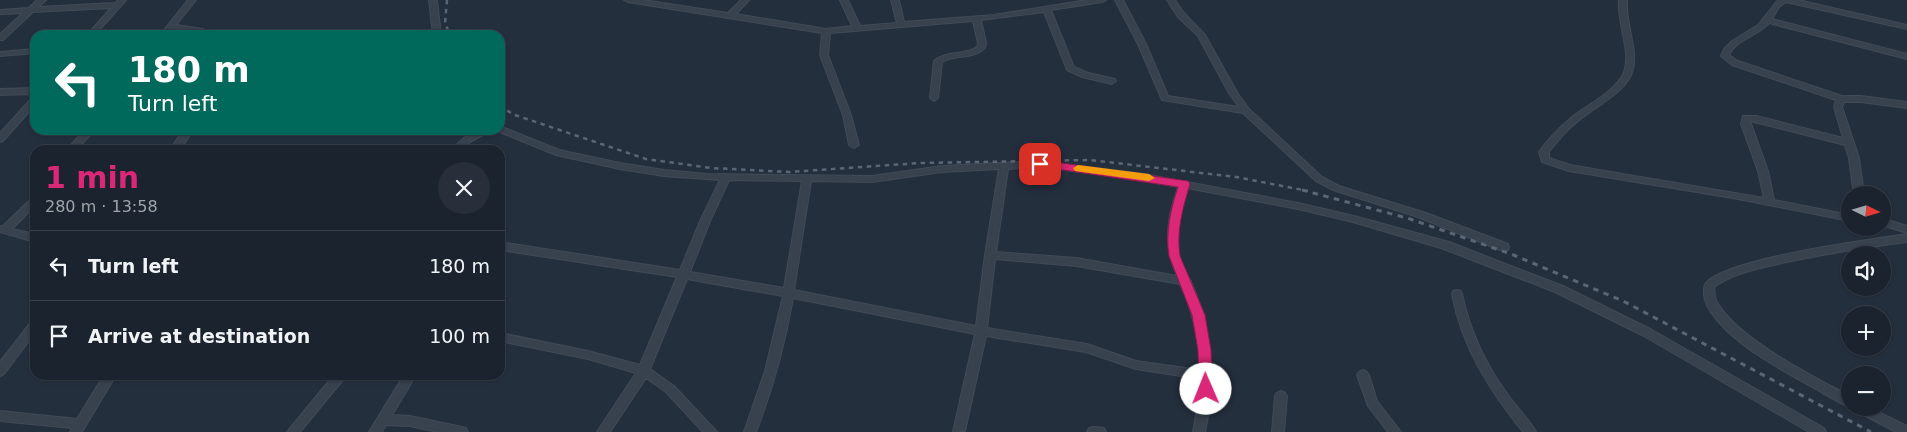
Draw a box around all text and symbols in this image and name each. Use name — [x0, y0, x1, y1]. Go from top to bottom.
icon: left — [45, 50, 110, 115]
text: 180 m — [128, 50, 250, 90]
text: Turn left — [128, 91, 217, 116]
pin — [1019, 143, 1061, 185]
icon: arrive — [1026, 150, 1054, 178]
text: 1 min — [45, 160, 139, 195]
button: close — [438, 162, 490, 214]
north arrow — [1841, 186, 1891, 236]
map controls — [1841, 186, 1891, 416]
text: 280 m · 13:58 — [45, 197, 158, 216]
button: sound — [1841, 246, 1891, 296]
icon: left — [45, 252, 73, 280]
text: Turn left — [88, 255, 179, 277]
text: 180 m — [429, 255, 490, 277]
button: + — [1841, 306, 1891, 356]
icon: arrive — [45, 322, 73, 350]
text: Arrive at destination — [88, 325, 310, 347]
text: 100 m — [429, 325, 490, 347]
position arrow — [1179, 362, 1231, 414]
button: − — [1841, 366, 1891, 416]

